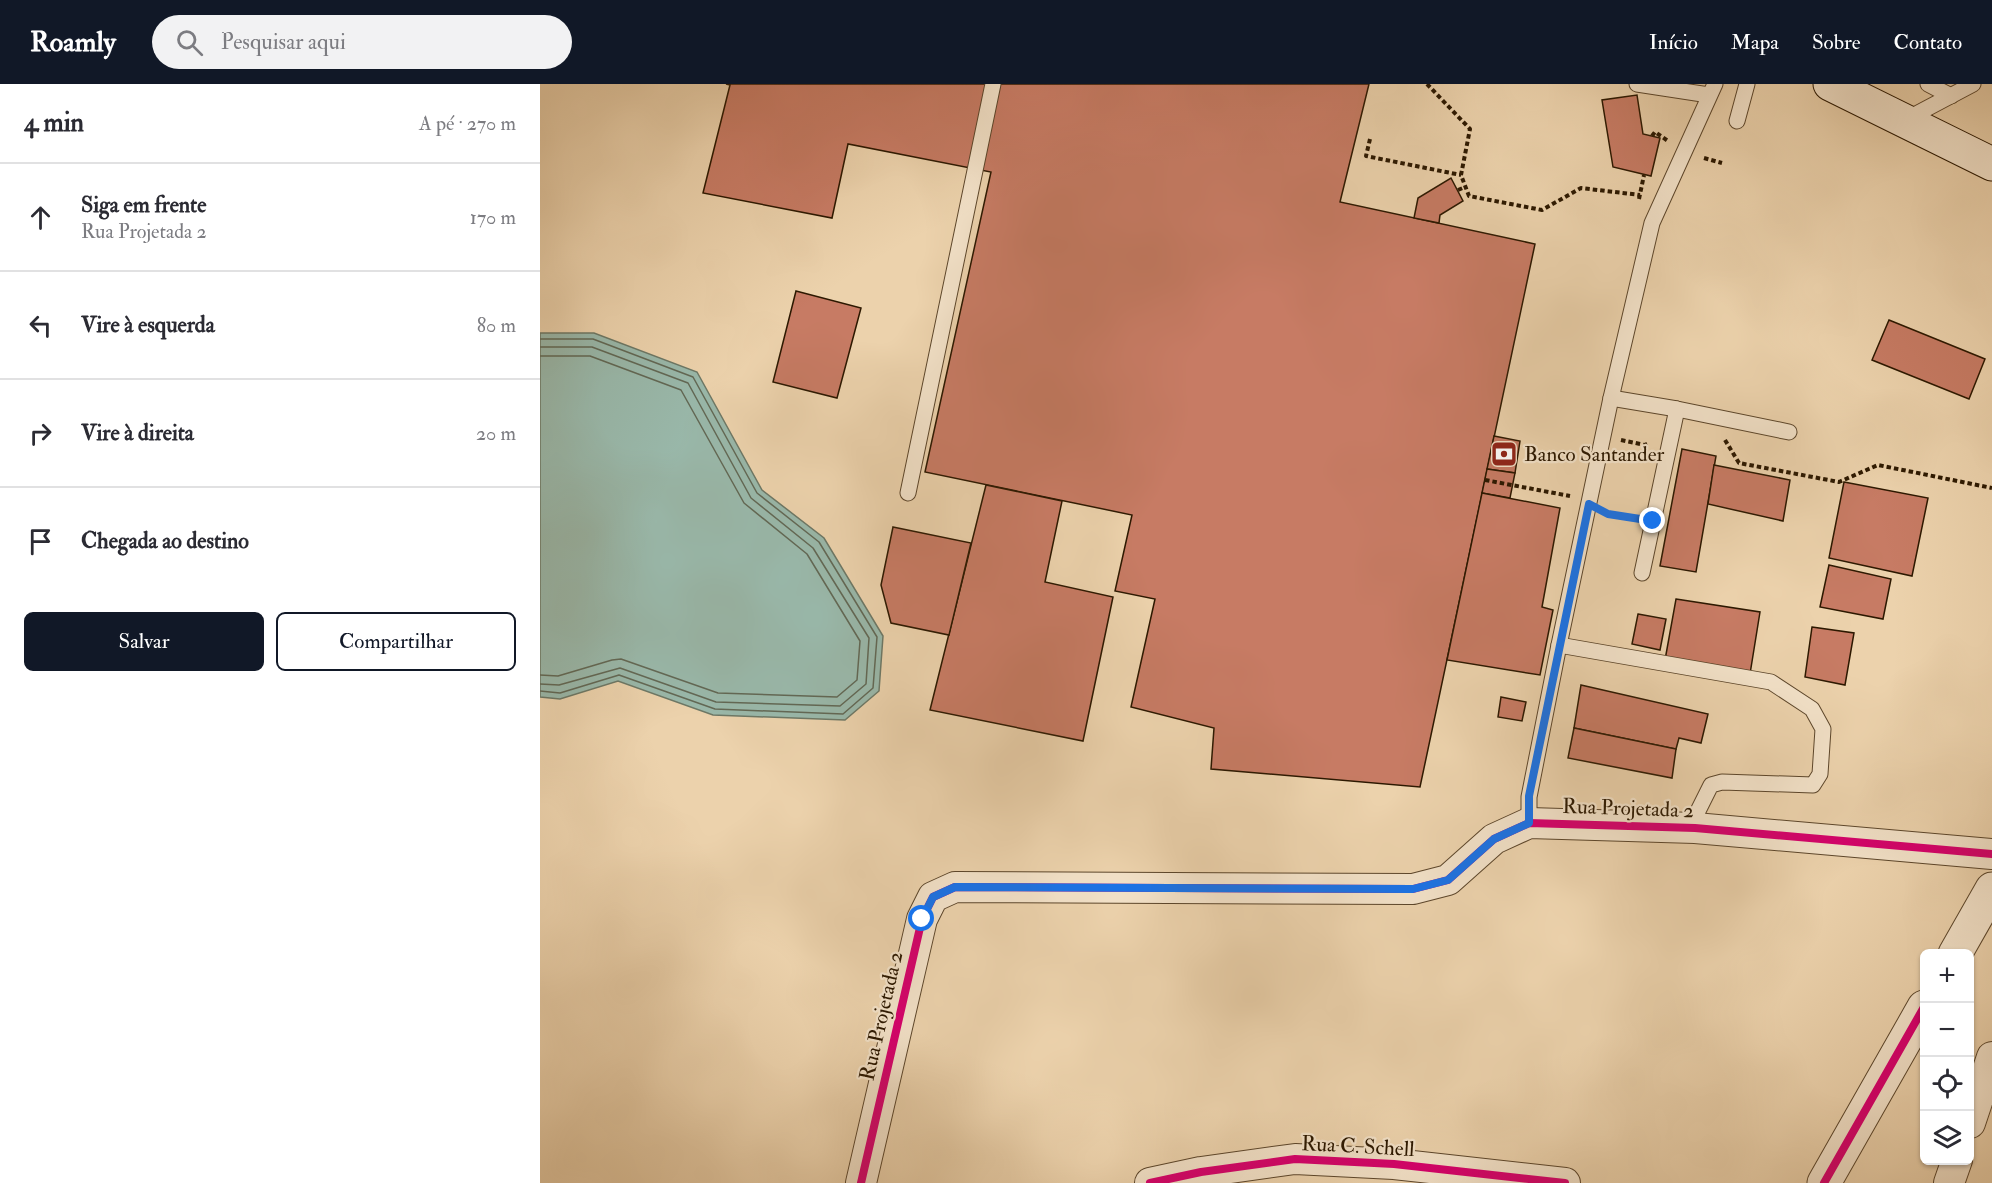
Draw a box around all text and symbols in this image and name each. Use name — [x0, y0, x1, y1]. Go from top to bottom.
search box — [152, 15, 572, 69]
text: Roamly — [30, 25, 116, 60]
icon: search — [173, 26, 206, 59]
text: Pesquisar aqui — [221, 28, 346, 56]
text: Início — [1649, 29, 1698, 56]
text: Mapa — [1731, 29, 1779, 56]
text: Sobre — [1812, 29, 1861, 56]
text: Contato — [1894, 29, 1962, 56]
text: 4 min — [24, 107, 84, 139]
text: A pé · 270 m — [419, 111, 516, 136]
text: Siga em frente — [81, 191, 206, 219]
icon: ahead — [24, 201, 57, 234]
text: 170 m — [470, 205, 516, 230]
text: Rua Projetada 2 — [81, 219, 207, 244]
icon: left — [24, 309, 57, 342]
text: Vire à esquerda — [81, 311, 215, 339]
text: 80 m — [477, 313, 516, 338]
icon: right — [24, 417, 57, 450]
text: Vire à direita — [81, 419, 194, 447]
text: 20 m — [476, 421, 516, 446]
bank icon: Banco Santander — [1489, 439, 1519, 469]
place label: Banco Santander — [1524, 441, 1664, 468]
route end — [1639, 507, 1665, 533]
icon: arrive — [24, 525, 57, 558]
text: Chegada ao destino — [81, 527, 249, 555]
button: Salvar — [24, 612, 264, 671]
button: Compartilhar — [276, 612, 516, 671]
street label: Rua Projetada 2 — [1562, 793, 1694, 824]
route start — [908, 905, 934, 931]
street label: Rua Projetada 2 — [854, 949, 909, 1083]
map controls — [1920, 949, 1974, 1165]
button: + — [1920, 949, 1974, 1003]
button: − — [1920, 1003, 1974, 1057]
button: locate — [1920, 1057, 1974, 1111]
button: layers — [1920, 1111, 1974, 1165]
street label: Rua C. Schell — [1301, 1130, 1416, 1163]

